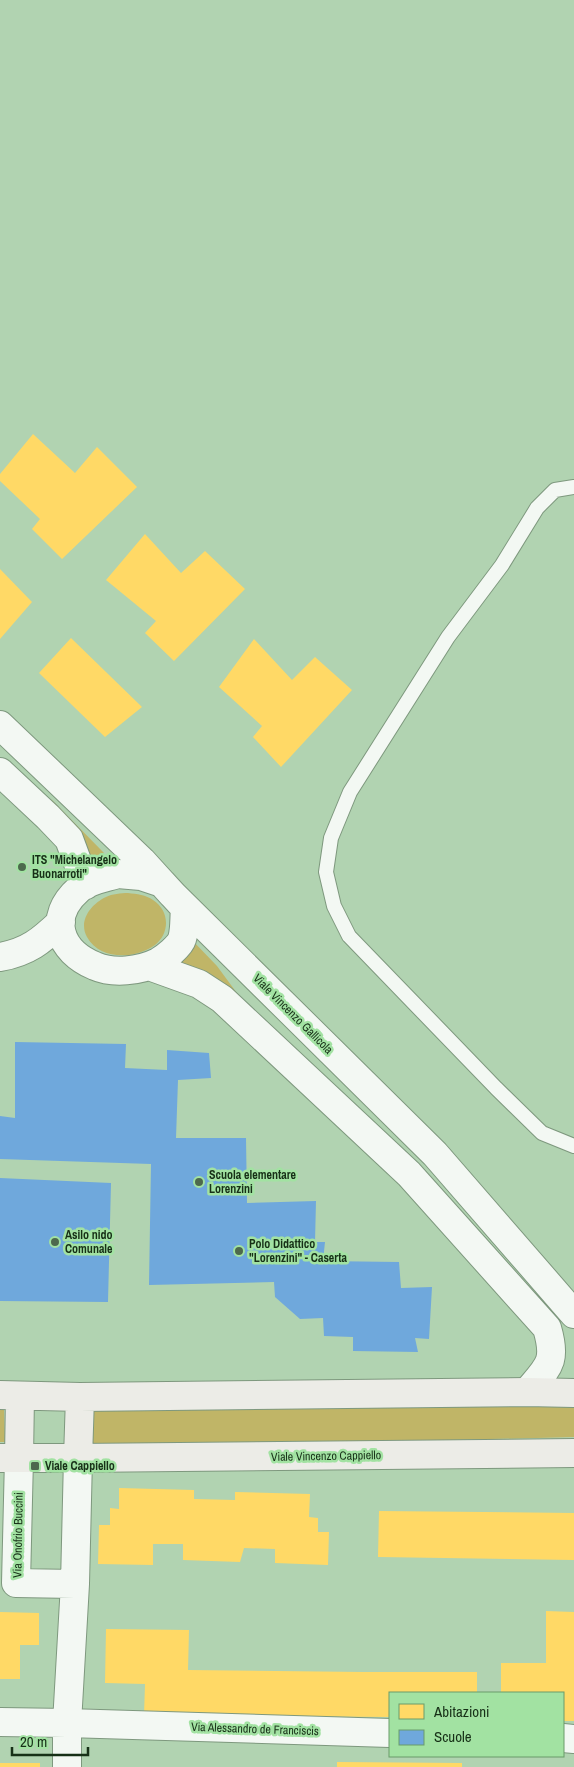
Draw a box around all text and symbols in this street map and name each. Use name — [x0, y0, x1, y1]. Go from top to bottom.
place label: ITS "Michelangelo Buonarroti" — [32, 852, 117, 882]
marker: ITS "Michelangelo Buonarroti" — [16, 861, 28, 873]
street label: Viale Vincenzo Gallicola — [250, 971, 337, 1058]
place label: Scuola elementare Lorenzini — [209, 1167, 296, 1197]
marker: Scuola elementare Lorenzini — [193, 1176, 205, 1188]
place label: Asilo nido Comunale — [65, 1227, 113, 1257]
marker: Asilo nido Comunale — [49, 1236, 61, 1248]
place label: Polo Didattico "Lorenzini" - Caserta — [249, 1236, 347, 1266]
marker: Polo Didattico "Lorenzini" - Caserta — [233, 1245, 245, 1257]
street label: Viale Vincenzo Cappiello — [271, 1447, 381, 1465]
place label: Viale Cappiello — [45, 1458, 115, 1474]
marker: Viale Cappiello — [29, 1460, 41, 1472]
street label: Via Onofrio Buccini — [9, 1492, 27, 1578]
legend — [389, 1692, 564, 1757]
text: Abitazioni — [433, 1701, 489, 1722]
street label: Via Alessandro de Franciscis — [191, 1719, 319, 1739]
scale bar — [12, 1724, 89, 1756]
text: Scuole — [434, 1726, 472, 1747]
text: 20 m — [20, 1731, 47, 1752]

